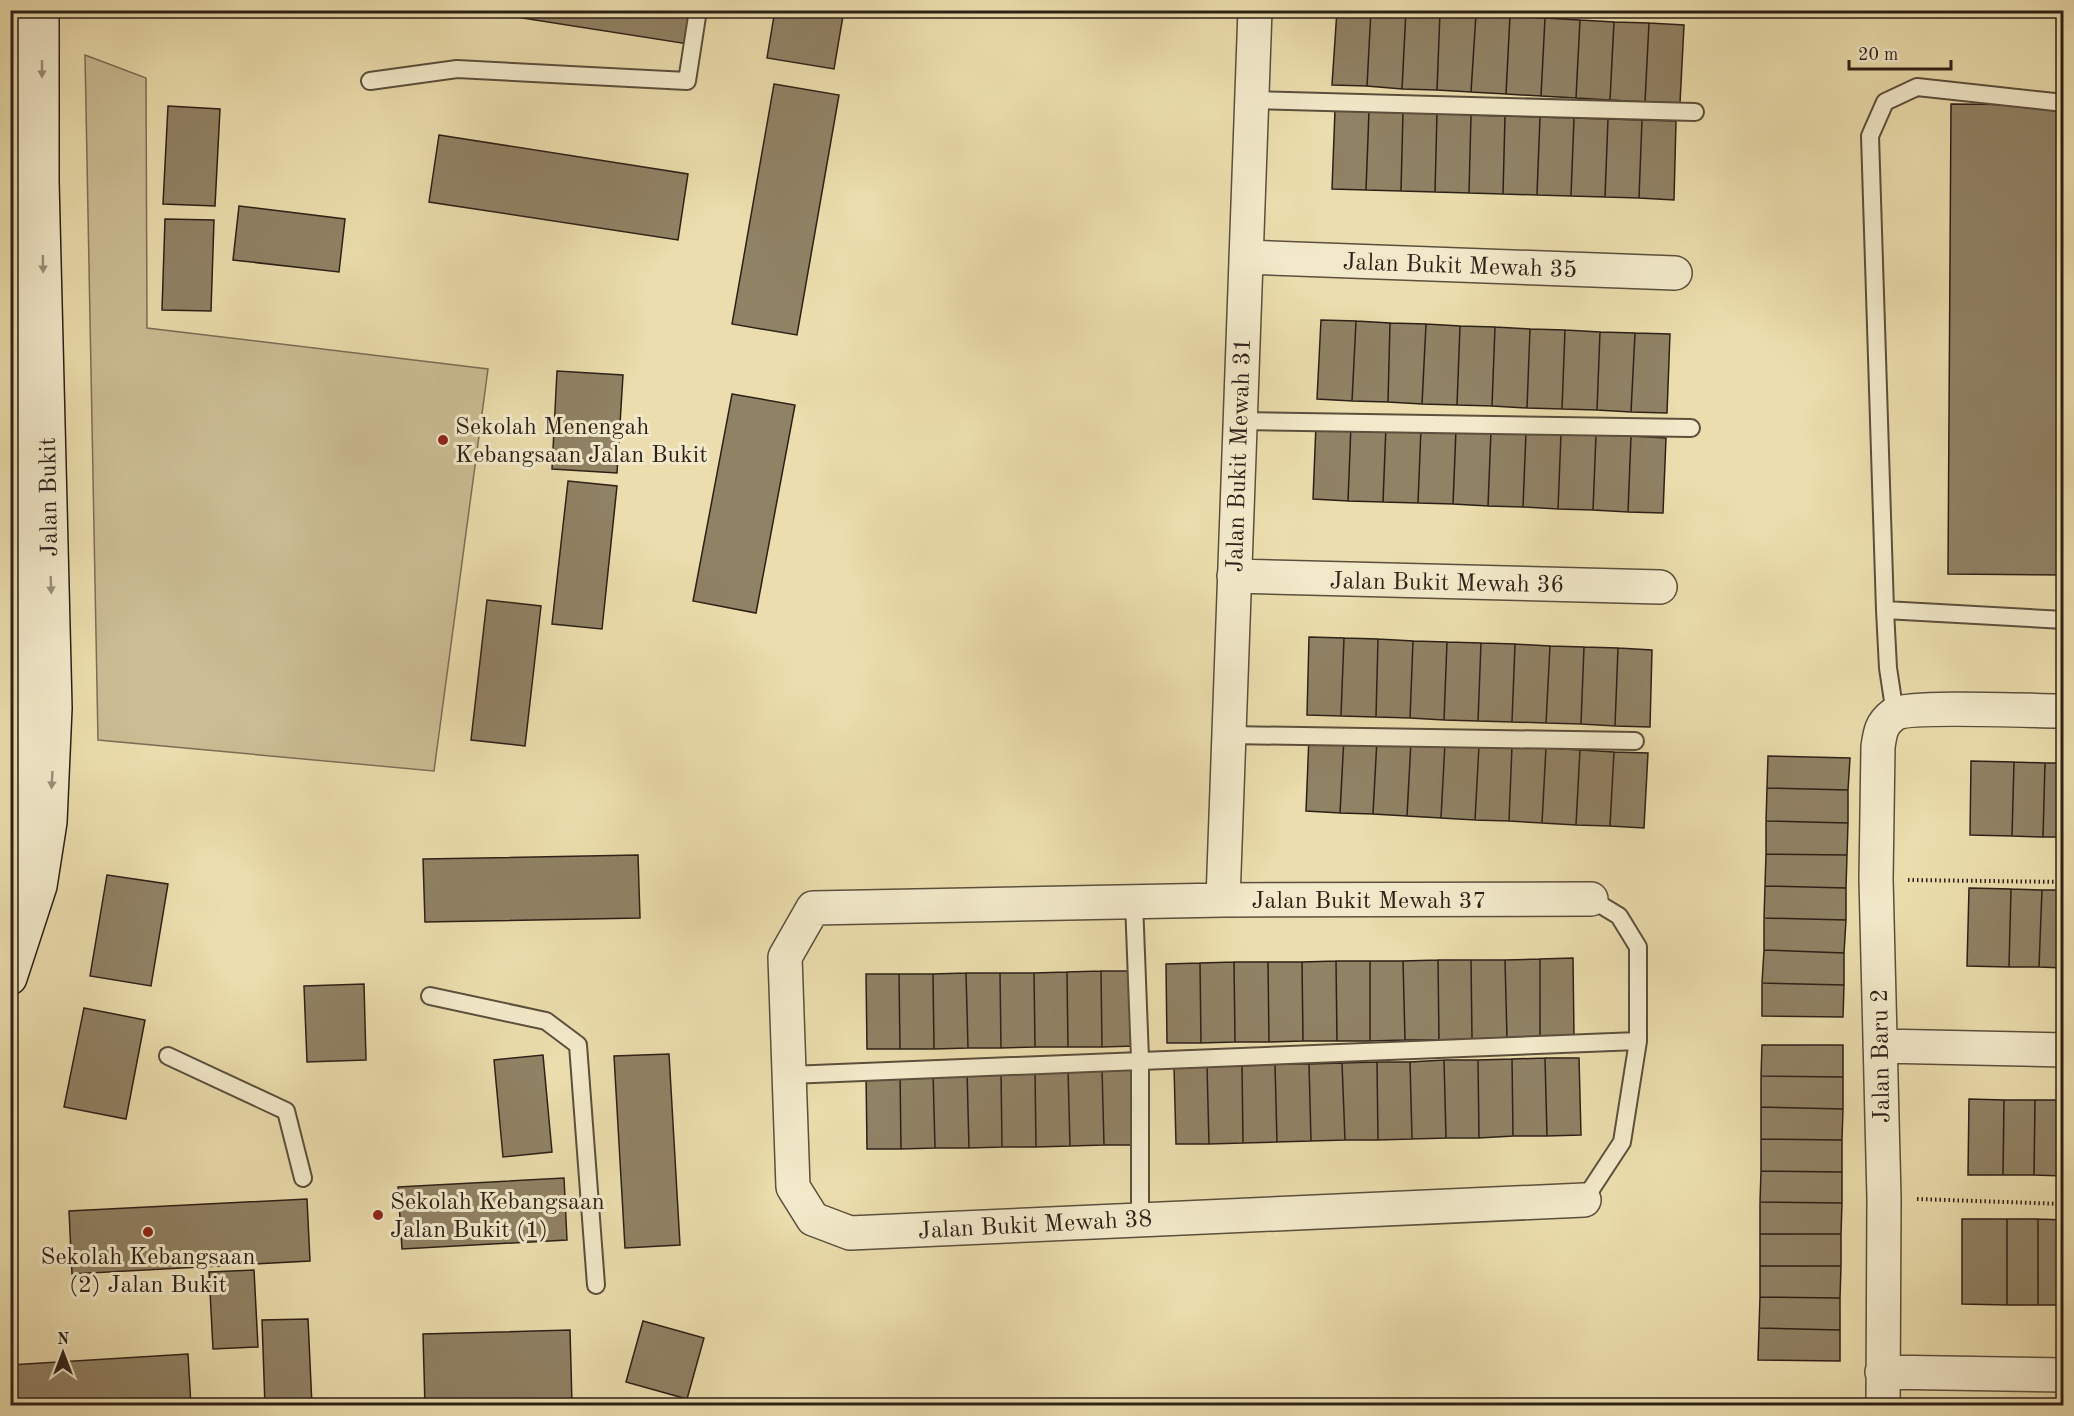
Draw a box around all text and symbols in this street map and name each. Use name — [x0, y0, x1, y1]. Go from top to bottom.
scale bar — [1849, 33, 1951, 71]
text: 20 m — [1858, 46, 1898, 64]
one-way arrow — [37, 59, 47, 78]
street label: Jalan Bukit Mewah 35 — [1342, 251, 1578, 283]
one-way arrow — [39, 254, 48, 273]
street label: Jalan Bukit Mewah 31 — [1224, 337, 1256, 573]
place label: Sekolah Menengah Kebangsaan Jalan Bukit — [455, 416, 708, 468]
marker: Sekolah Menengah Kebangsaan Jalan Bukit — [436, 433, 450, 447]
street label: Jalan Bukit — [37, 437, 63, 557]
street label: Jalan Bukit Mewah 36 — [1329, 570, 1565, 598]
one-way arrow — [46, 575, 55, 594]
one-way arrow — [47, 770, 56, 789]
street label: Jalan Bukit Mewah 37 — [1252, 890, 1486, 914]
street label: Jalan Baru 2 — [1869, 988, 1895, 1123]
place label: Sekolah Kebangsaan Jalan Bukit (1) — [390, 1191, 605, 1243]
marker: Sekolah Kebangsaan Jalan Bukit (1) — [371, 1208, 385, 1222]
street label: Jalan Bukit Mewah 38 — [917, 1208, 1153, 1244]
marker: Sekolah Kebangsaan (2) Jalan Bukit — [141, 1225, 155, 1239]
place label: Sekolah Kebangsaan (2) Jalan Bukit — [41, 1246, 255, 1298]
north arrow — [33, 1323, 93, 1383]
text: N — [57, 1332, 70, 1348]

